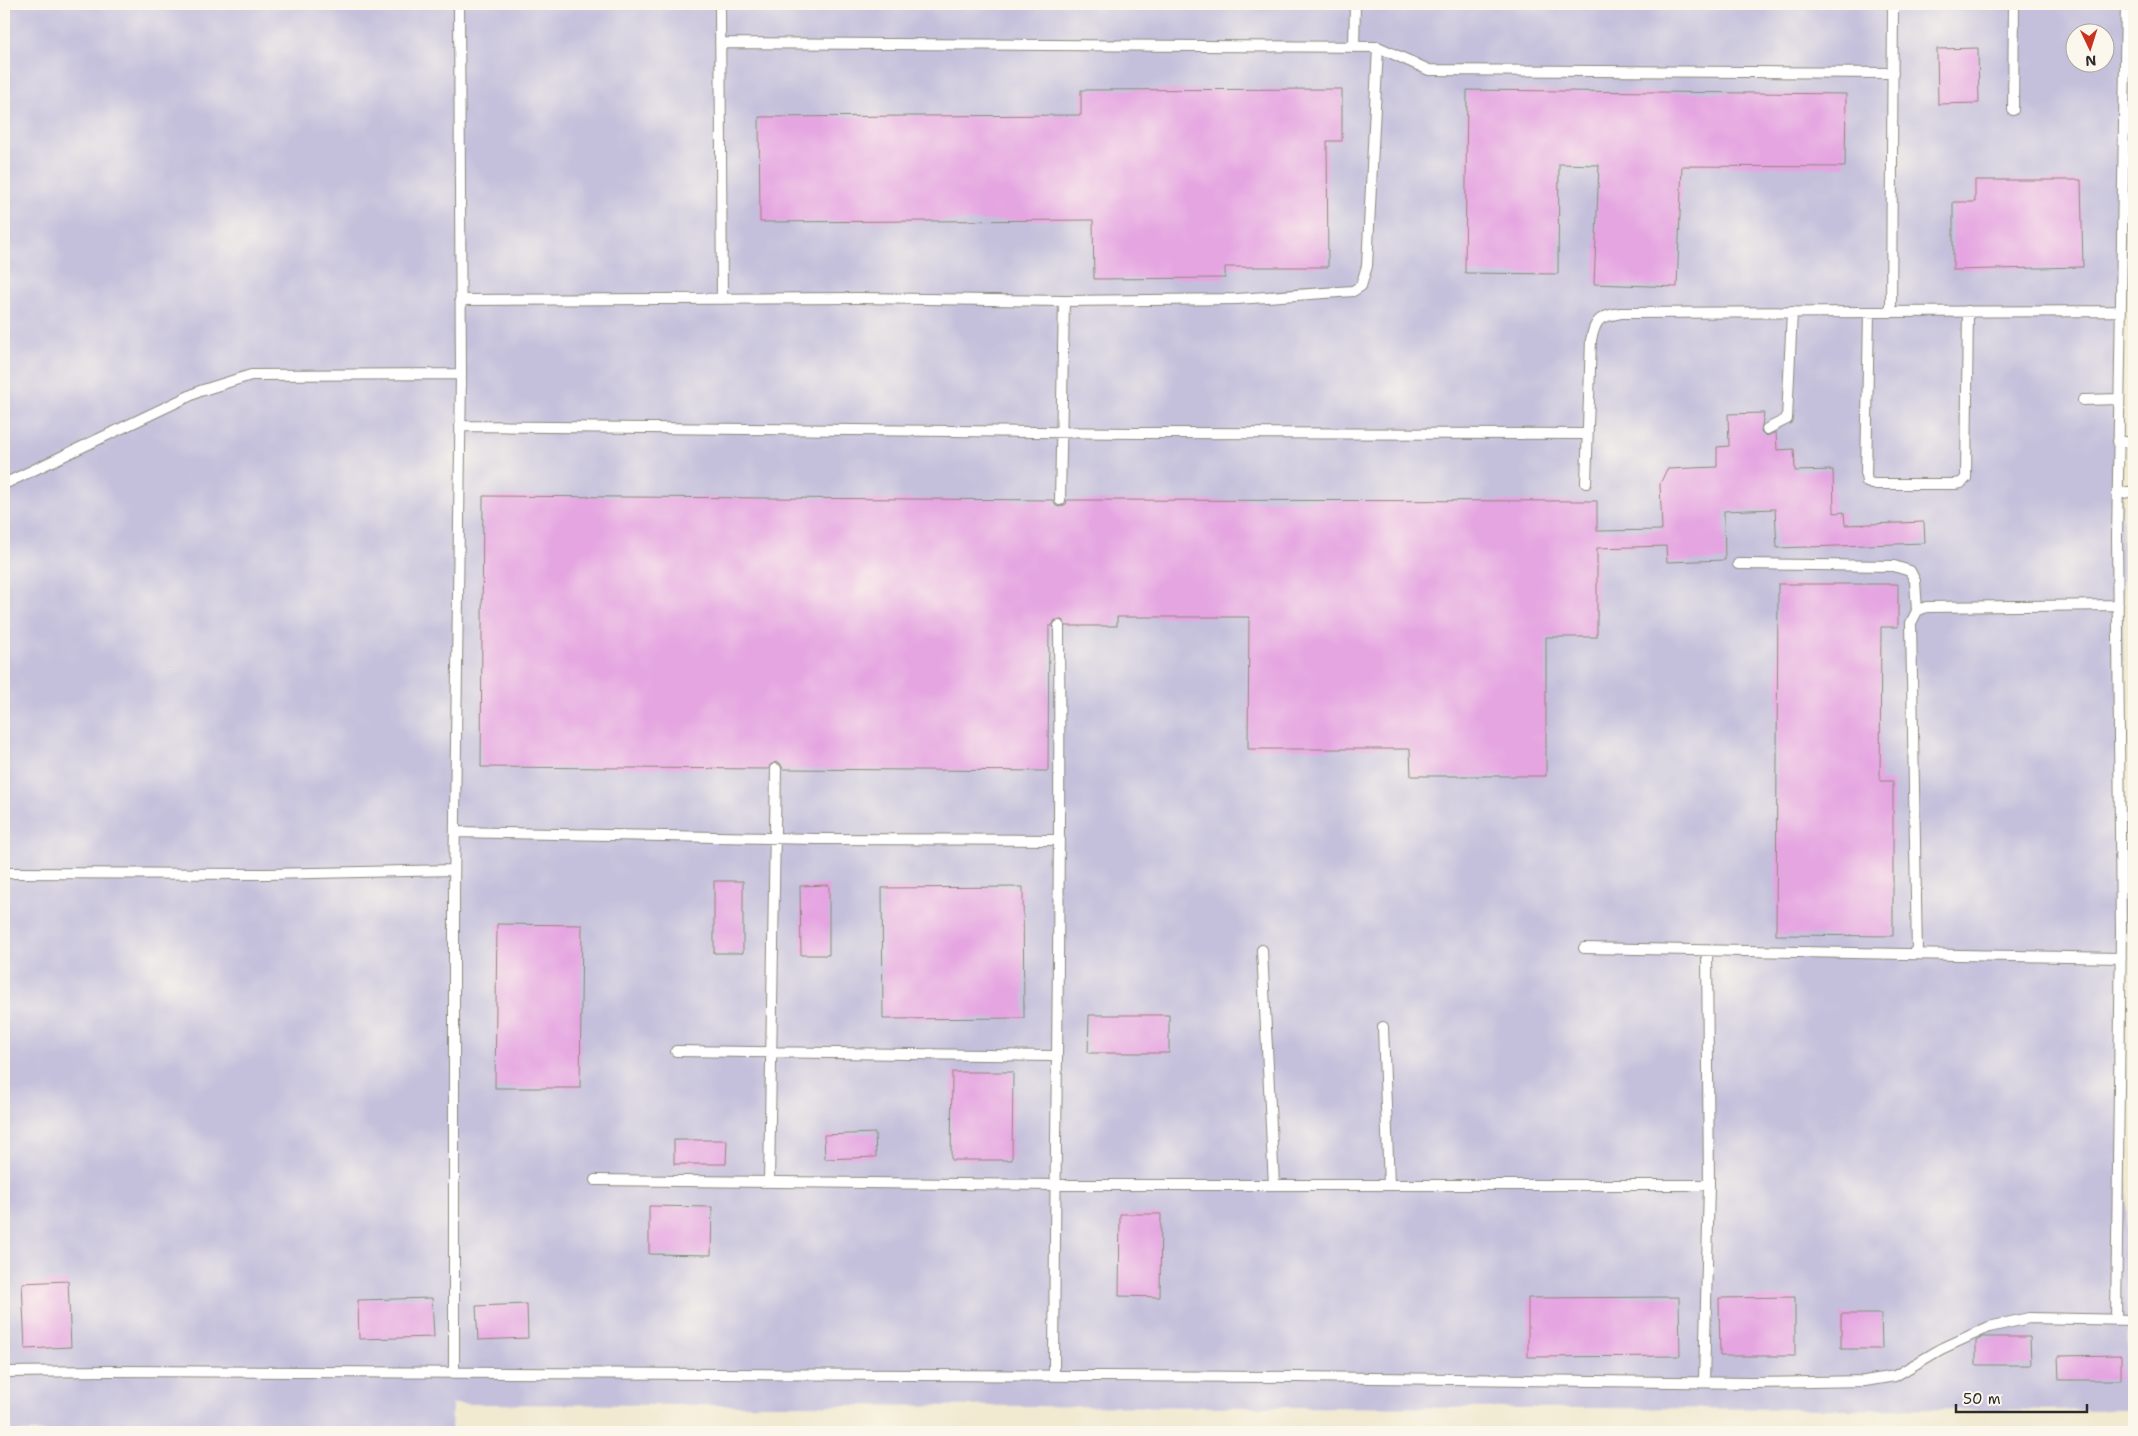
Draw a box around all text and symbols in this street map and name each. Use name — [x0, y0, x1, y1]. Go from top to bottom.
north arrow — [2066, 22, 2116, 72]
text: N — [2085, 52, 2097, 70]
scale bar — [1956, 1381, 2087, 1413]
text: 50 m — [1963, 1389, 2001, 1409]

